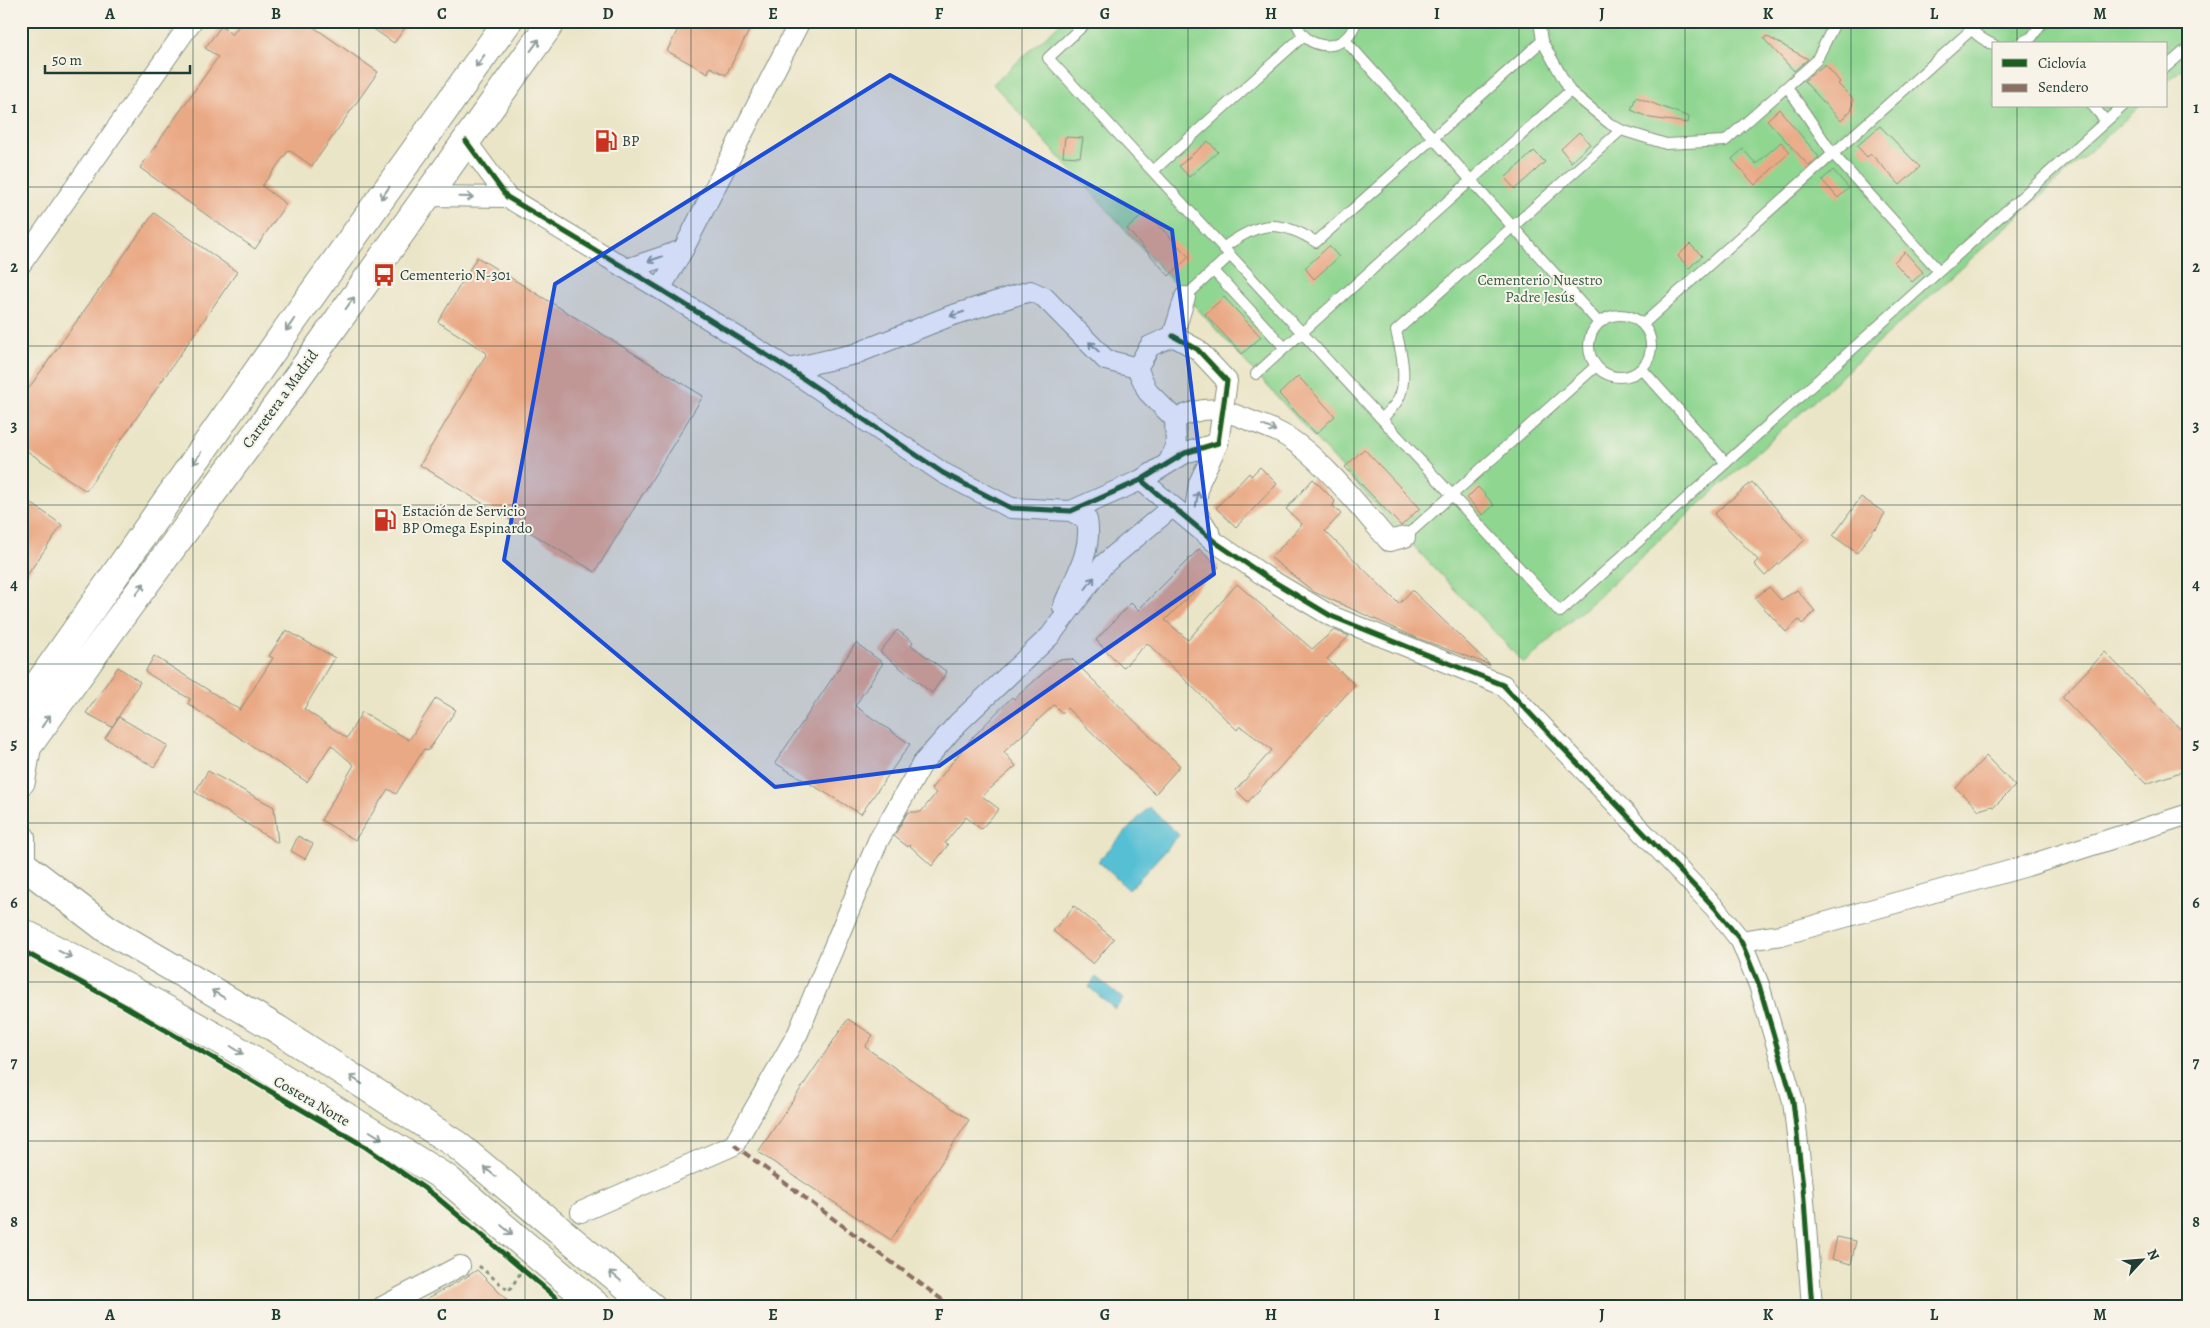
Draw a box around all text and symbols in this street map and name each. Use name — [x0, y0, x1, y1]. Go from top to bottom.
text: A — [104, 3, 116, 25]
text: B — [271, 3, 281, 25]
text: C — [437, 3, 447, 25]
text: D — [602, 3, 614, 25]
text: E — [768, 3, 778, 25]
text: F — [935, 3, 944, 25]
text: G — [1100, 3, 1110, 25]
text: H — [1265, 3, 1277, 25]
text: I — [1434, 3, 1440, 25]
text: J — [1599, 3, 1605, 25]
text: K — [1763, 3, 1774, 25]
text: L — [1930, 3, 1939, 25]
text: M — [2093, 3, 2107, 25]
one-way arrow — [530, 38, 540, 52]
scale bar — [45, 42, 190, 74]
legend — [1992, 42, 2168, 108]
text: 50 m — [52, 50, 82, 70]
text: Ciclovía — [2038, 53, 2086, 73]
one-way arrow — [474, 54, 485, 67]
text: Sendero — [2038, 77, 2088, 97]
text: 1 — [11, 97, 17, 119]
text: 1 — [2193, 97, 2199, 119]
fuel station icon: BP — [593, 128, 619, 154]
place label: BP — [622, 131, 639, 151]
one-way arrow — [380, 186, 390, 200]
one-way arrow — [458, 192, 474, 202]
one-way arrow — [648, 255, 663, 264]
text: 2 — [10, 256, 18, 278]
text: 2 — [2192, 256, 2200, 278]
bus stop icon: Cementerio N-301 — [371, 262, 397, 288]
place label: Cementerio N-301 — [400, 265, 511, 285]
park label: Cementerio Nuestro Padre Jesús — [1478, 270, 1602, 307]
one-way arrow — [345, 296, 355, 310]
one-way arrow — [950, 309, 966, 319]
one-way arrow — [285, 318, 295, 332]
one-way arrow — [1088, 341, 1100, 353]
street label: Carretera a Madrid — [237, 345, 323, 452]
text: 3 — [11, 415, 18, 437]
text: 3 — [2193, 415, 2200, 437]
one-way arrow — [1261, 424, 1276, 434]
one-way arrow — [192, 451, 202, 465]
one-way arrow — [1192, 491, 1202, 507]
place label: Estación de Servicio BP Omega Espinardo — [402, 501, 532, 538]
fuel station icon: Estación de Servicio BP Omega Espinardo — [372, 507, 398, 533]
text: 4 — [10, 574, 18, 596]
text: 4 — [2192, 574, 2200, 596]
one-way arrow — [1085, 576, 1095, 590]
one-way arrow — [135, 583, 146, 596]
one-way arrow — [41, 714, 51, 728]
text: 5 — [11, 733, 18, 755]
text: 5 — [2193, 733, 2200, 755]
text: 6 — [10, 892, 18, 914]
text: 6 — [2192, 892, 2200, 914]
one-way arrow — [57, 949, 72, 959]
one-way arrow — [211, 989, 226, 999]
one-way arrow — [230, 1045, 244, 1055]
text: 7 — [11, 1052, 18, 1074]
text: 7 — [2193, 1052, 2200, 1074]
street label: Costera Norte — [270, 1071, 354, 1131]
one-way arrow — [349, 1075, 363, 1085]
one-way arrow — [368, 1131, 382, 1141]
one-way arrow — [484, 1167, 497, 1178]
text: 8 — [10, 1211, 18, 1233]
text: 8 — [2192, 1211, 2200, 1233]
one-way arrow — [500, 1225, 513, 1236]
north arrow — [2118, 1236, 2168, 1286]
text: N — [2142, 1246, 2164, 1263]
one-way arrow — [609, 1270, 622, 1281]
text: A — [104, 1304, 116, 1326]
text: B — [271, 1304, 281, 1326]
text: C — [437, 1304, 447, 1326]
text: D — [602, 1304, 614, 1326]
text: E — [768, 1304, 778, 1326]
text: F — [935, 1304, 944, 1326]
text: G — [1100, 1304, 1110, 1326]
text: H — [1265, 1304, 1277, 1326]
text: I — [1434, 1304, 1440, 1326]
text: J — [1599, 1304, 1605, 1326]
text: K — [1763, 1304, 1774, 1326]
text: L — [1930, 1304, 1939, 1326]
text: M — [2093, 1304, 2107, 1326]

